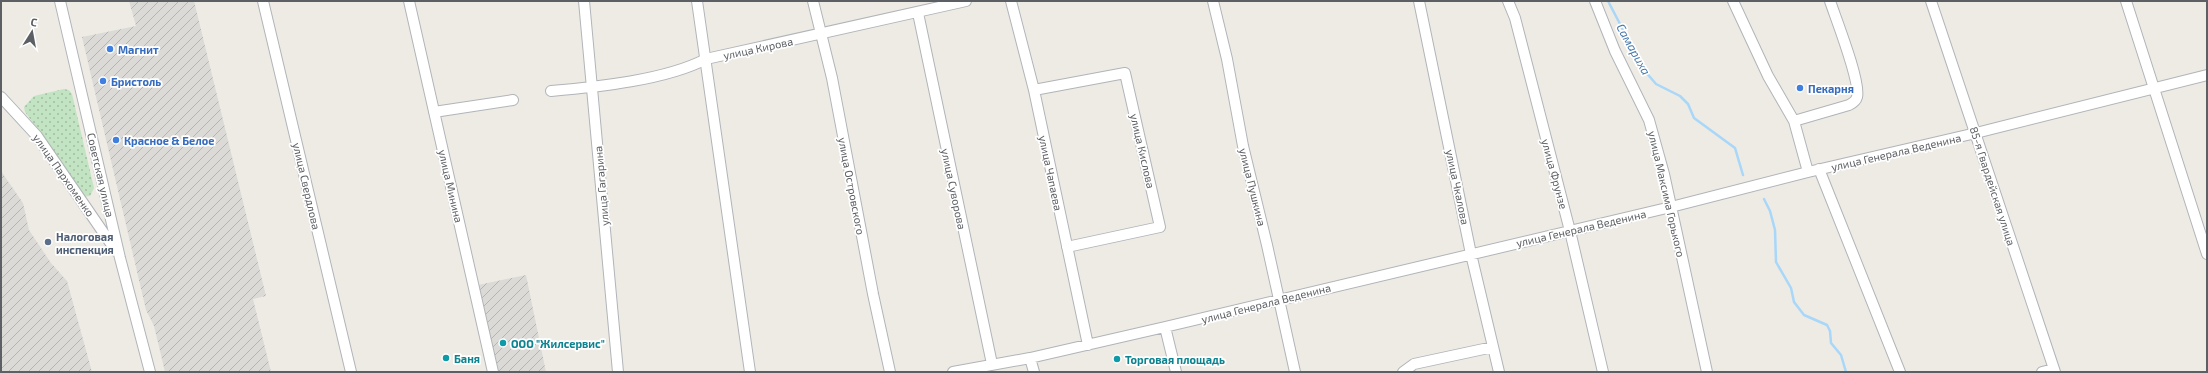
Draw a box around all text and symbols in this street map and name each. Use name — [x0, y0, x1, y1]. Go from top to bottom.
north arrow — [12, 12, 52, 52]
text: С — [30, 15, 39, 29]
water label: Самариха — [1614, 21, 1654, 77]
street label: улица Кирова — [722, 34, 794, 63]
place label: Магнит — [118, 43, 159, 56]
marker: Магнит — [105, 44, 115, 54]
place label: Бристоль — [111, 75, 161, 88]
marker: Бристоль — [98, 76, 108, 86]
place label: Пекарня — [1808, 82, 1854, 95]
marker: Пекарня — [1795, 83, 1805, 93]
street label: улица Кислова — [1127, 112, 1158, 190]
street label: 85-я Гвардейская улица — [1967, 125, 2018, 247]
street label: улица Максима Горького — [1645, 130, 1688, 259]
street label: улица Пархоменко — [30, 131, 97, 219]
street label: улица Генерала Веденина — [1830, 131, 1962, 174]
street label: Советская улица — [84, 132, 117, 219]
place label: Красное & Белое — [124, 134, 214, 147]
street label: улица Чапаева — [1036, 134, 1065, 212]
marker: Красное & Белое — [111, 135, 121, 145]
street label: улица Островского — [835, 136, 868, 236]
street label: улица Фрунзе — [1538, 137, 1571, 211]
street label: улица Свердлова — [290, 141, 323, 231]
street label: улица Гагарина — [591, 145, 612, 227]
street label: улица Суворова — [938, 147, 969, 231]
street label: улица Пушкина — [1236, 147, 1269, 228]
street label: улица Минина — [435, 148, 466, 224]
street label: улица Чкалова — [1443, 148, 1472, 226]
street label: улица Генерала Веденина — [1515, 207, 1647, 250]
place label: Налоговая инспекция — [56, 230, 114, 256]
marker: Налоговая инспекция — [43, 237, 53, 247]
street label: улица Генерала Веденина — [1200, 281, 1332, 326]
place label: ООО "Жилсервис" — [511, 337, 605, 350]
marker: ООО "Жилсервис" — [498, 338, 508, 348]
place label: Баня — [454, 352, 480, 365]
marker: Баня — [441, 353, 451, 363]
place label: Торговая площадь — [1125, 353, 1225, 366]
marker: Торговая площадь — [1112, 354, 1122, 364]

